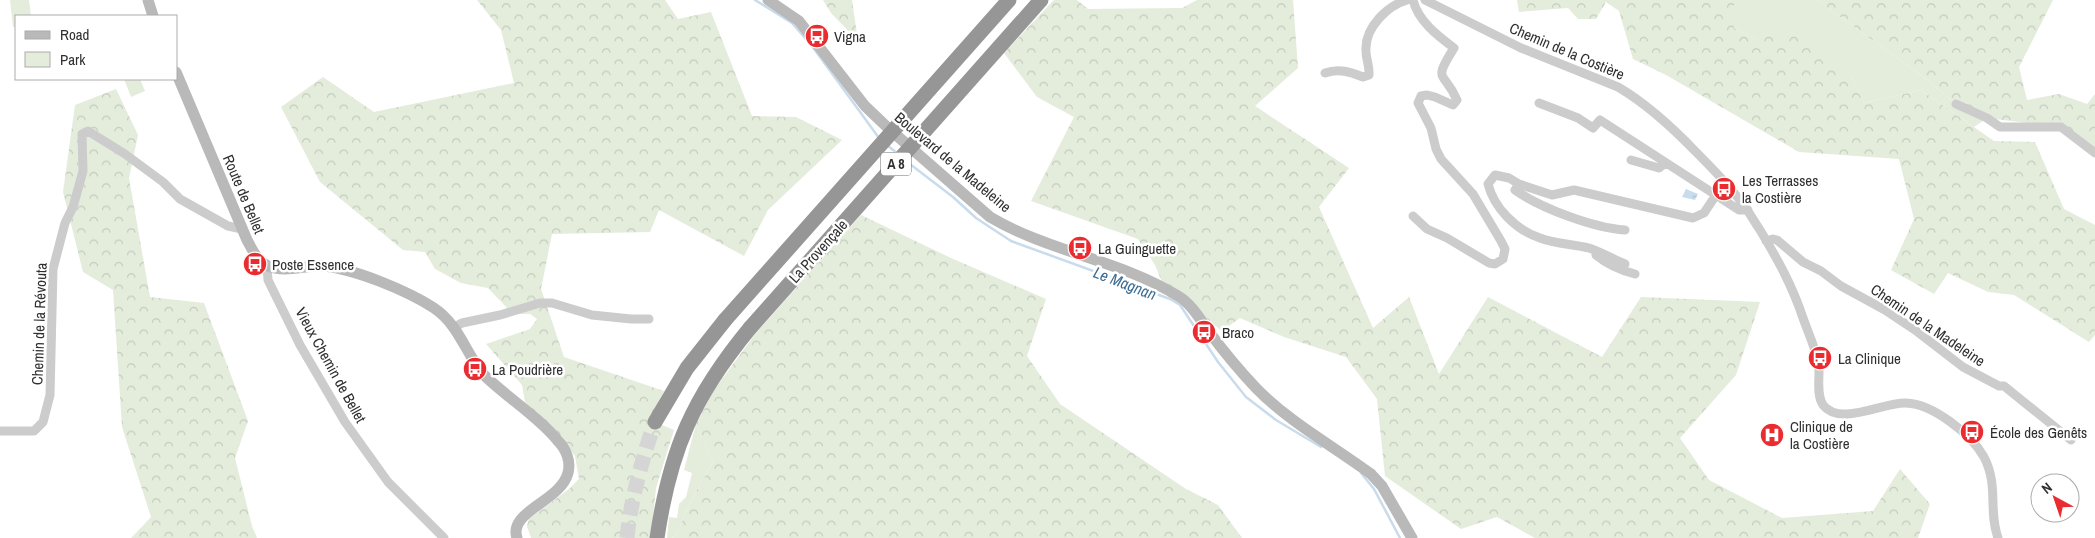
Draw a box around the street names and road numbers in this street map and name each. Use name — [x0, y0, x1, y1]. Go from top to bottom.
street label: Chemin de la Costière — [1506, 17, 1628, 85]
street label: Boulevard de la Madeleine — [890, 107, 1016, 217]
street label: Route de Bellet — [218, 151, 270, 237]
road number: A 8 — [881, 152, 911, 175]
street label: La Provençale — [784, 215, 852, 287]
street label: Chemin de la Révouta — [26, 262, 52, 386]
street label: Chemin de la Madeleine — [1867, 279, 1990, 371]
street label: Vieux Chemin de Bellet — [291, 303, 372, 427]

